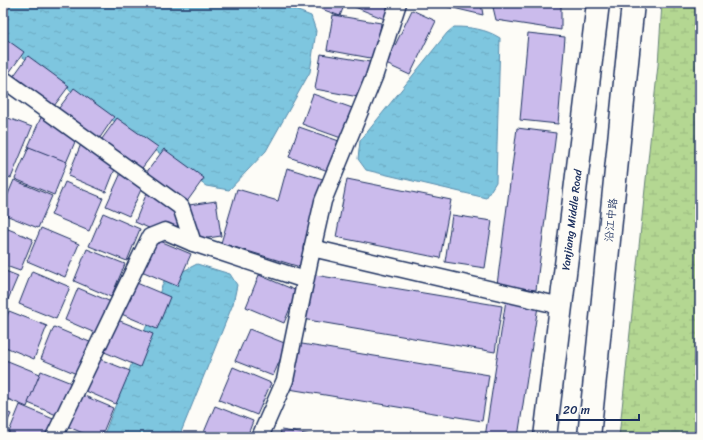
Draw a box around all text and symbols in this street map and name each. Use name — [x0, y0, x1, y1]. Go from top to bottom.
street label: Yanjiang Middle Road — [556, 167, 588, 272]
street label: 沿江中路 — [599, 197, 623, 243]
scale bar — [557, 396, 639, 422]
text: 20 m — [563, 399, 590, 421]

